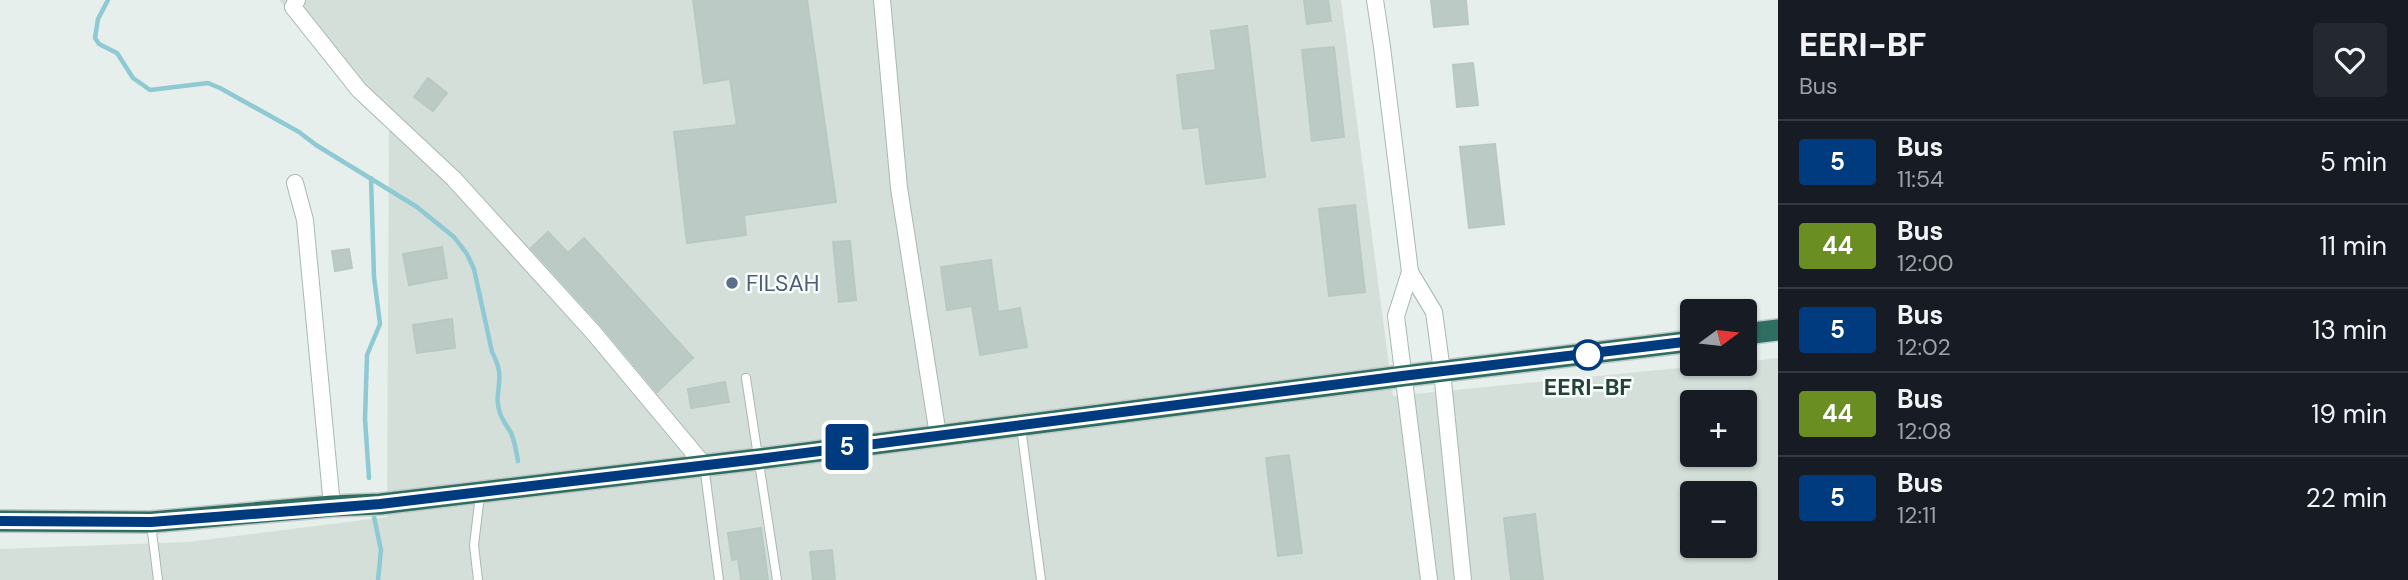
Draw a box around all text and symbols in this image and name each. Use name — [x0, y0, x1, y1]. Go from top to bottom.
text: EERI-BF — [1799, 23, 1926, 66]
button: heart — [2313, 23, 2387, 97]
text: Bus — [1799, 71, 1838, 101]
text: Bus — [1897, 130, 1943, 164]
text: 5 min — [2320, 145, 2387, 179]
text: 5 — [1830, 146, 1845, 177]
text: 11:54 — [1897, 164, 1944, 194]
text: Bus — [1897, 214, 1943, 248]
text: 11 min — [2320, 229, 2387, 263]
text: 44 — [1822, 230, 1853, 261]
text: 12:00 — [1897, 248, 1954, 278]
place label: FILSAH — [746, 268, 819, 298]
marker: FILSAH — [724, 275, 740, 291]
text: Bus — [1897, 298, 1943, 332]
north arrow — [1680, 299, 1757, 376]
map controls — [1680, 299, 1757, 558]
text: 13 min — [2312, 313, 2387, 347]
text: 5 — [1830, 314, 1845, 345]
text: 12:02 — [1897, 332, 1951, 362]
marker: EERI-BF — [1573, 340, 1603, 370]
place label: EERI-BF — [1544, 372, 1632, 402]
text: Bus — [1897, 382, 1943, 416]
button: + — [1680, 390, 1757, 467]
text: 19 min — [2311, 397, 2387, 431]
text: 44 — [1822, 398, 1853, 429]
text: 12:08 — [1897, 416, 1952, 446]
line badge: 5 — [824, 424, 870, 470]
text: 5 — [840, 431, 854, 462]
text: Bus — [1897, 466, 1943, 500]
button: − — [1680, 481, 1757, 558]
text: 22 min — [2306, 481, 2387, 515]
text: 5 — [1830, 482, 1845, 513]
text: 12:11 — [1897, 500, 1936, 530]

